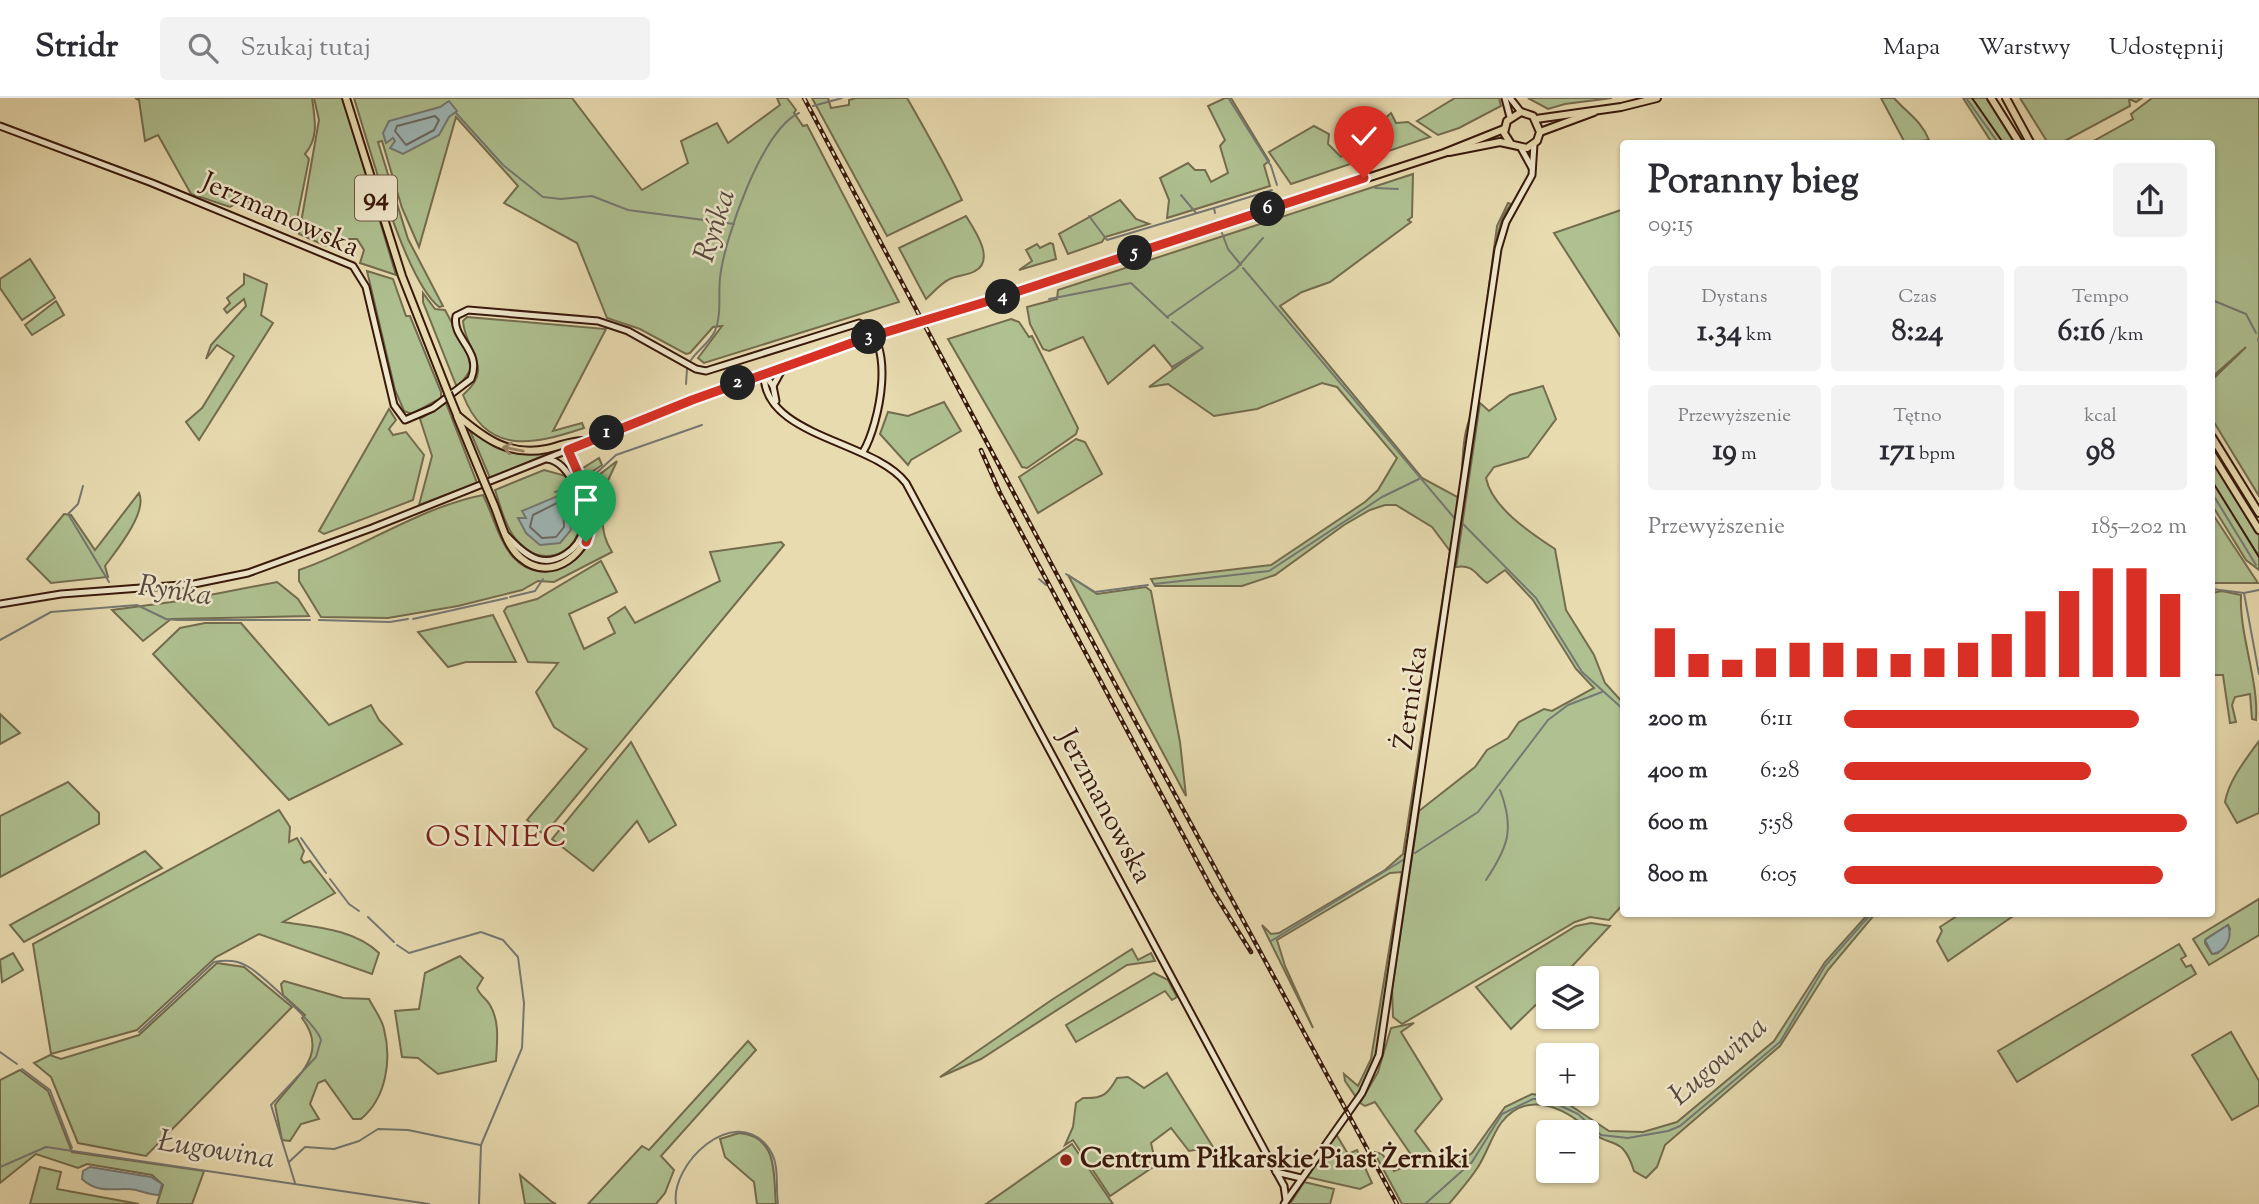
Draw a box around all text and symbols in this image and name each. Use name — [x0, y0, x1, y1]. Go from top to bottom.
search box — [160, 17, 650, 80]
text: Stridr — [35, 24, 118, 72]
icon: search — [184, 29, 222, 67]
text: Szukaj tutaj — [240, 30, 371, 67]
text: Mapa — [1883, 31, 1940, 65]
text: Warstwy — [1978, 31, 2071, 65]
text: Udostępnij — [2109, 31, 2224, 65]
pin — [1334, 106, 1394, 178]
icon: check — [1345, 117, 1383, 155]
text: Poranny bieg — [1648, 156, 1859, 210]
street label: Jerzmanowska — [193, 163, 366, 269]
button: share — [2113, 163, 2187, 237]
road number: 94 — [355, 176, 397, 220]
water label: Ryńka — [684, 184, 748, 268]
pin: 6 — [1250, 192, 1286, 226]
text: 6 — [1263, 195, 1272, 222]
text: 09:15 — [1648, 209, 1693, 242]
pin: 5 — [1118, 236, 1152, 270]
text: 5 — [1131, 239, 1138, 266]
pin: 4 — [986, 280, 1020, 314]
text: 4 — [998, 283, 1007, 310]
text: Dystans — [1702, 284, 1767, 311]
text: Czas — [1898, 284, 1937, 311]
text: Tempo — [2072, 284, 2129, 311]
text: 1.34 — [1697, 311, 1742, 354]
text: 8:24 — [1892, 311, 1943, 354]
text: 6:16 — [2058, 311, 2105, 354]
pin: 3 — [852, 320, 886, 354]
text: km — [1742, 322, 1772, 349]
text: /km — [2105, 322, 2143, 349]
text: 3 — [865, 323, 872, 350]
pin: 2 — [720, 366, 756, 400]
text: 2 — [733, 369, 742, 396]
text: Przewyższenie — [1678, 403, 1791, 430]
text: Tętno — [1893, 403, 1942, 430]
text: kcal — [2084, 403, 2117, 430]
pin: 1 — [590, 416, 624, 450]
text: 1 — [603, 419, 610, 446]
text: 19 — [1712, 430, 1737, 473]
text: 171 — [1880, 430, 1915, 473]
text: 98 — [2086, 430, 2115, 473]
one-way arrow — [503, 441, 525, 454]
text: m — [1737, 441, 1757, 468]
text: bpm — [1915, 441, 1955, 468]
pin — [556, 470, 616, 542]
icon: arrive — [567, 481, 605, 519]
text: Przewyższenie — [1648, 511, 1785, 544]
text: 185–202 m — [2091, 511, 2187, 544]
water label: Ryńka — [135, 566, 215, 618]
street label: Żernicka — [1385, 643, 1439, 752]
text: 200 m — [1648, 703, 1707, 736]
text: 6:11 — [1760, 703, 1793, 736]
street label: Jerzmanowska — [1046, 721, 1161, 891]
text: 400 m — [1648, 755, 1708, 788]
text: 6:28 — [1760, 755, 1799, 788]
text: 600 m — [1648, 807, 1708, 840]
text: 5:58 — [1760, 807, 1793, 840]
district label: OSINIEC — [425, 817, 569, 860]
text: 800 m — [1648, 859, 1708, 892]
text: 6:05 — [1760, 859, 1797, 892]
map controls — [1536, 966, 1599, 1183]
button: layers — [1536, 966, 1599, 1029]
water label: Ługowina — [1660, 1007, 1778, 1117]
button: + — [1536, 1043, 1599, 1106]
button: − — [1536, 1120, 1599, 1183]
water label: Ługowina — [154, 1121, 278, 1181]
place label: Centrum Piłkarskie Piast Żerniki — [1080, 1140, 1469, 1180]
marker: Centrum Piłkarskie Piast Żerniki — [1058, 1152, 1074, 1168]

